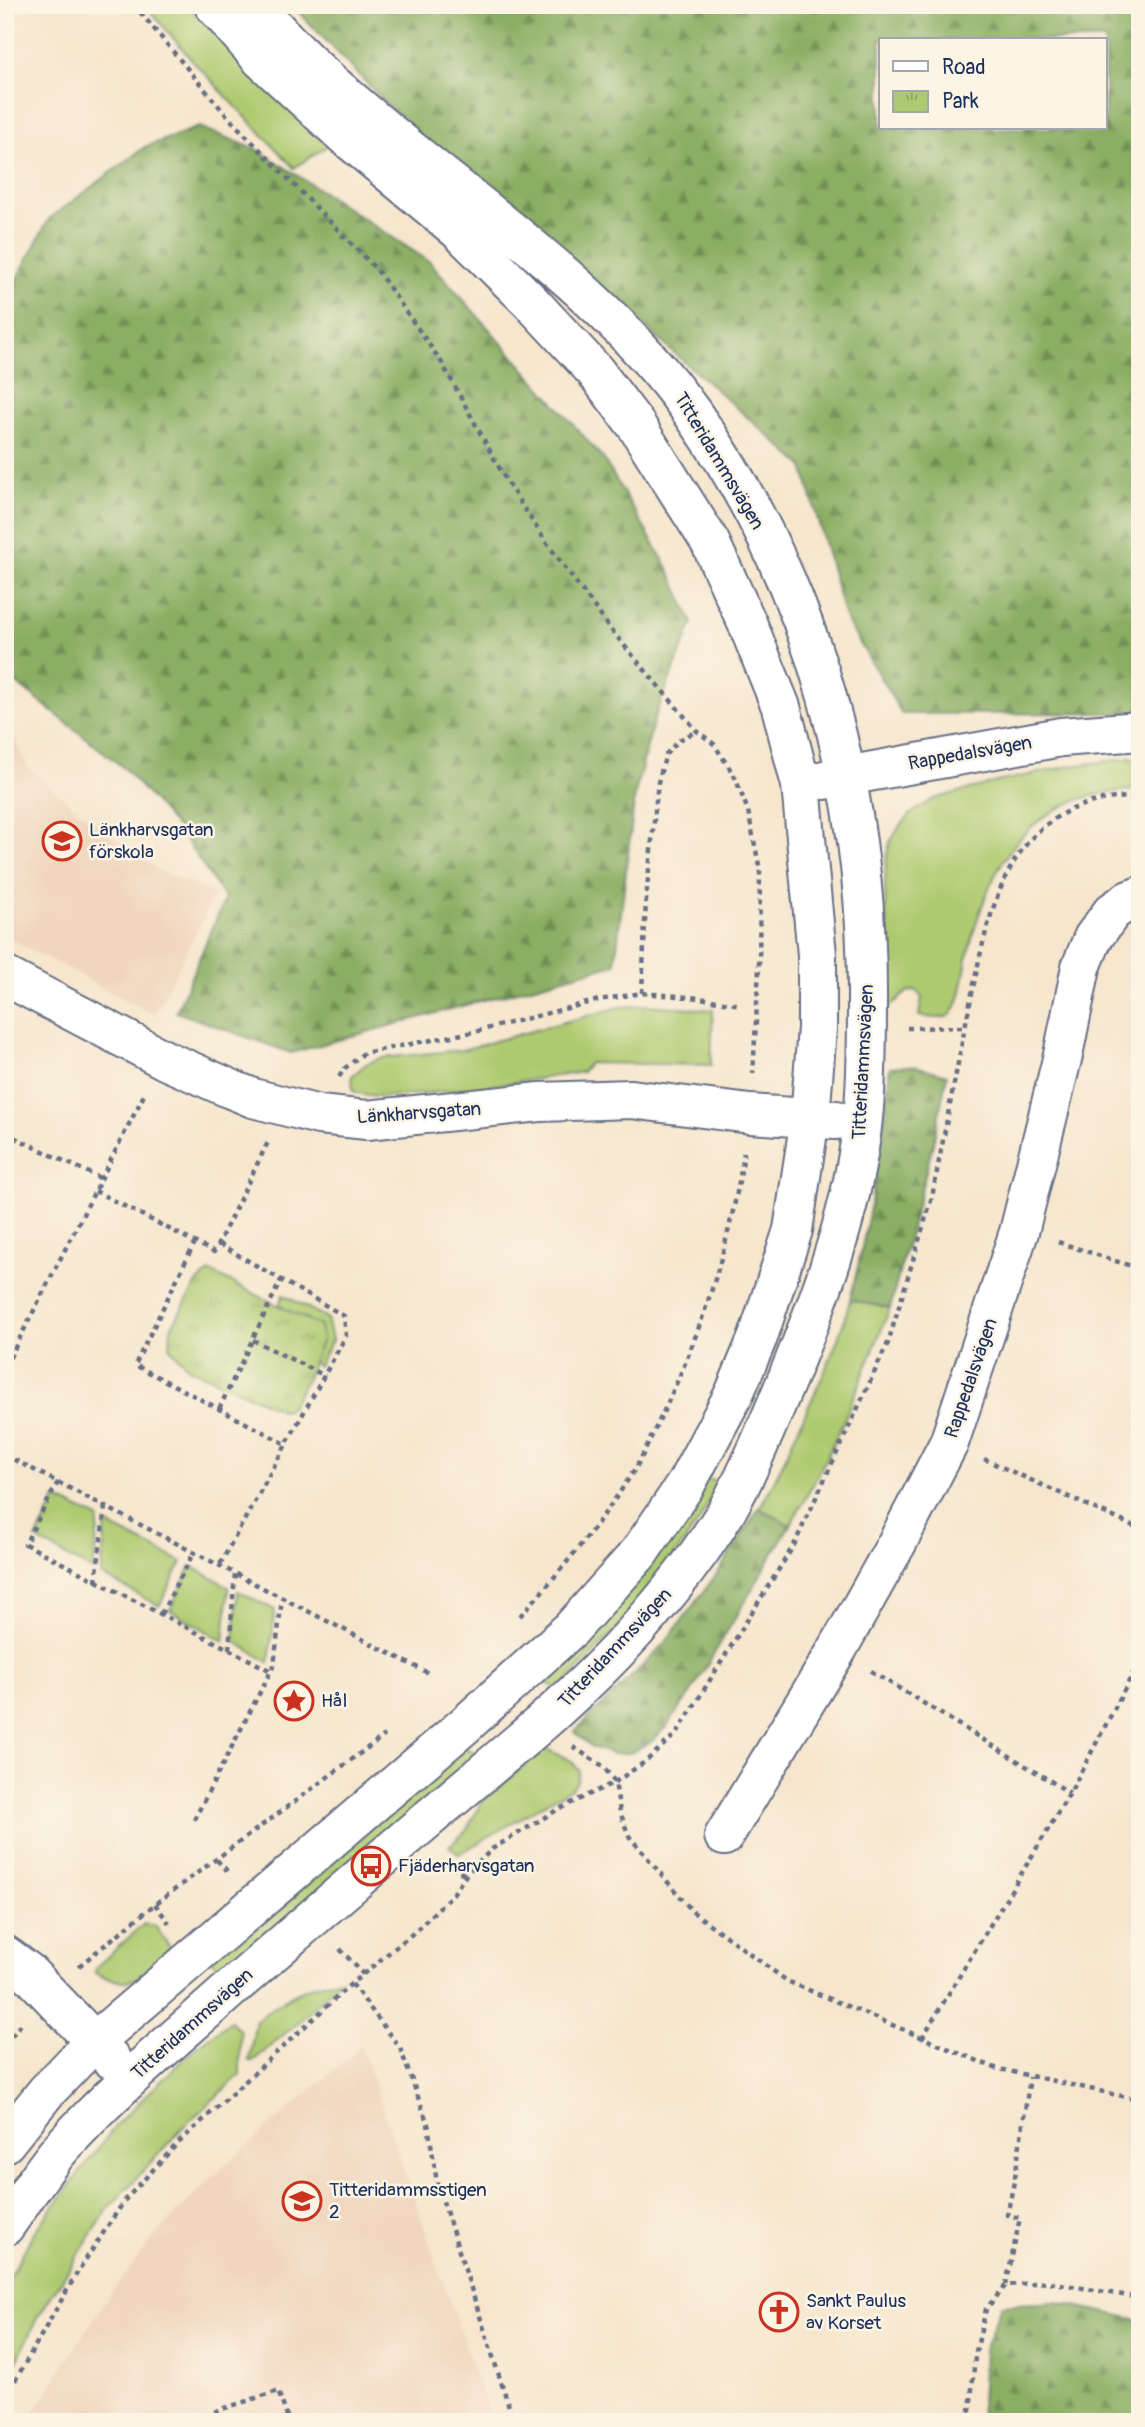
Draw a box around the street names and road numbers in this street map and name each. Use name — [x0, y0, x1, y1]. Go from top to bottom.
street label: Titteridammsvägen — [669, 388, 769, 534]
street label: Rappedalsvägen — [906, 730, 1034, 776]
street label: Titteridammsvägen — [847, 984, 879, 1140]
street label: Länkharvsgatan — [356, 1097, 482, 1129]
street label: Rappedalsvägen — [939, 1315, 1003, 1441]
street label: Titteridammsvägen — [553, 1583, 677, 1713]
street label: Titteridammsvägen — [126, 1963, 258, 2085]

